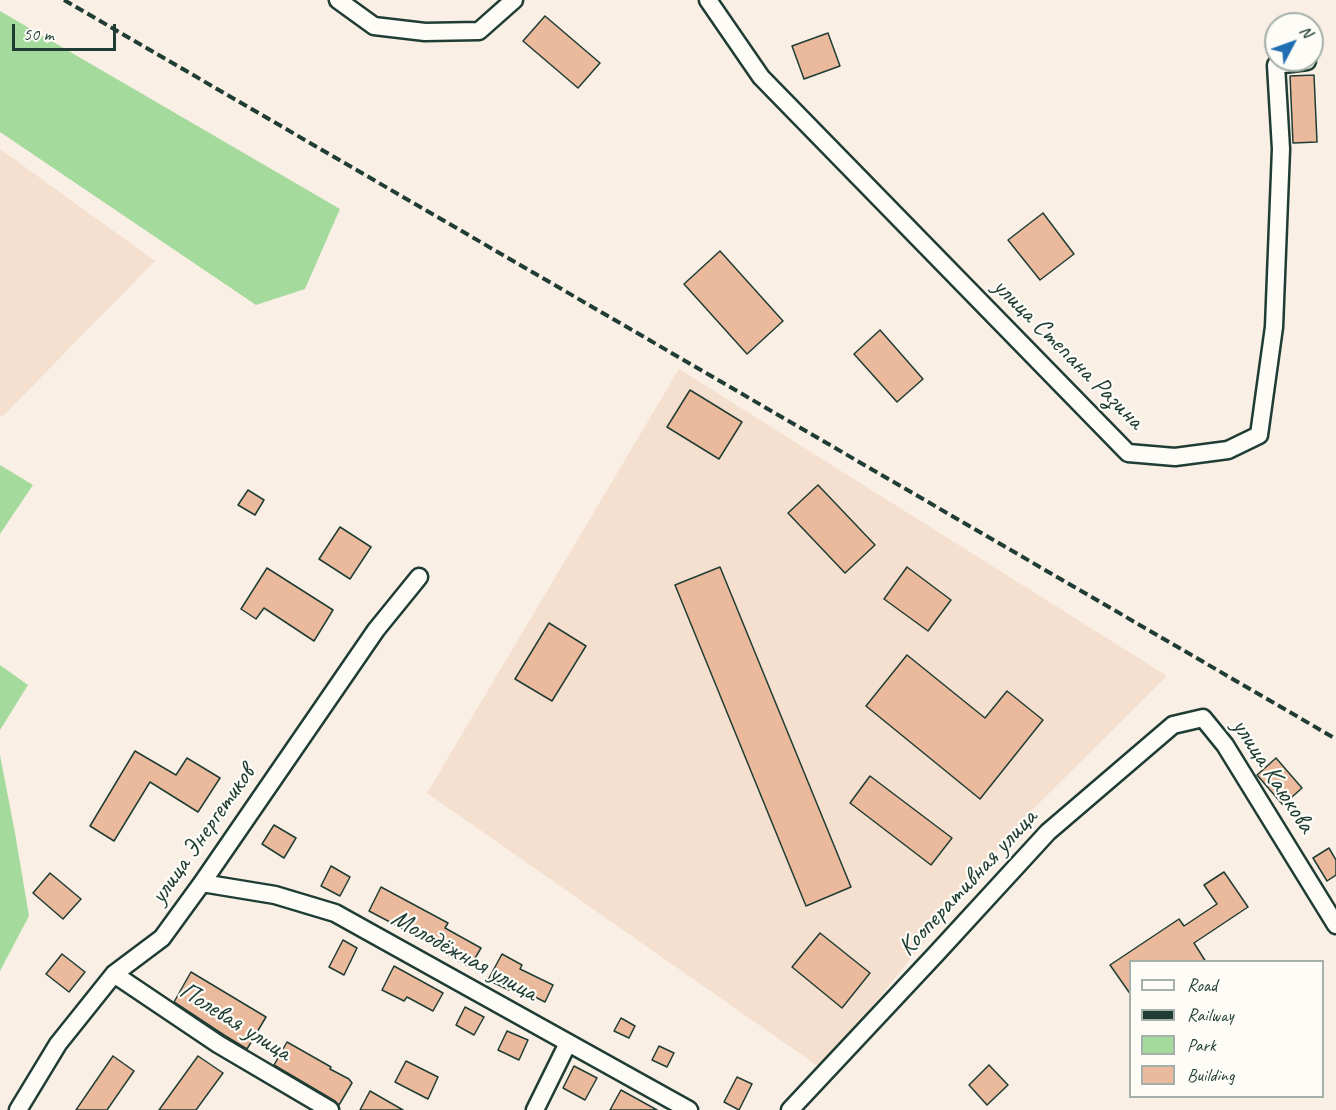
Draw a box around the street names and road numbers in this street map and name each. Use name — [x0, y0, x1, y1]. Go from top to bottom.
street label: улица Степана Разина — [986, 272, 1150, 436]
street label: улица Каюкова — [1224, 713, 1322, 839]
street label: улица Энергетиков — [144, 760, 262, 910]
street label: Кооперативная улица — [892, 803, 1044, 963]
street label: Молодёжная улица — [385, 903, 543, 1009]
street label: Полевая улица — [173, 975, 297, 1069]

